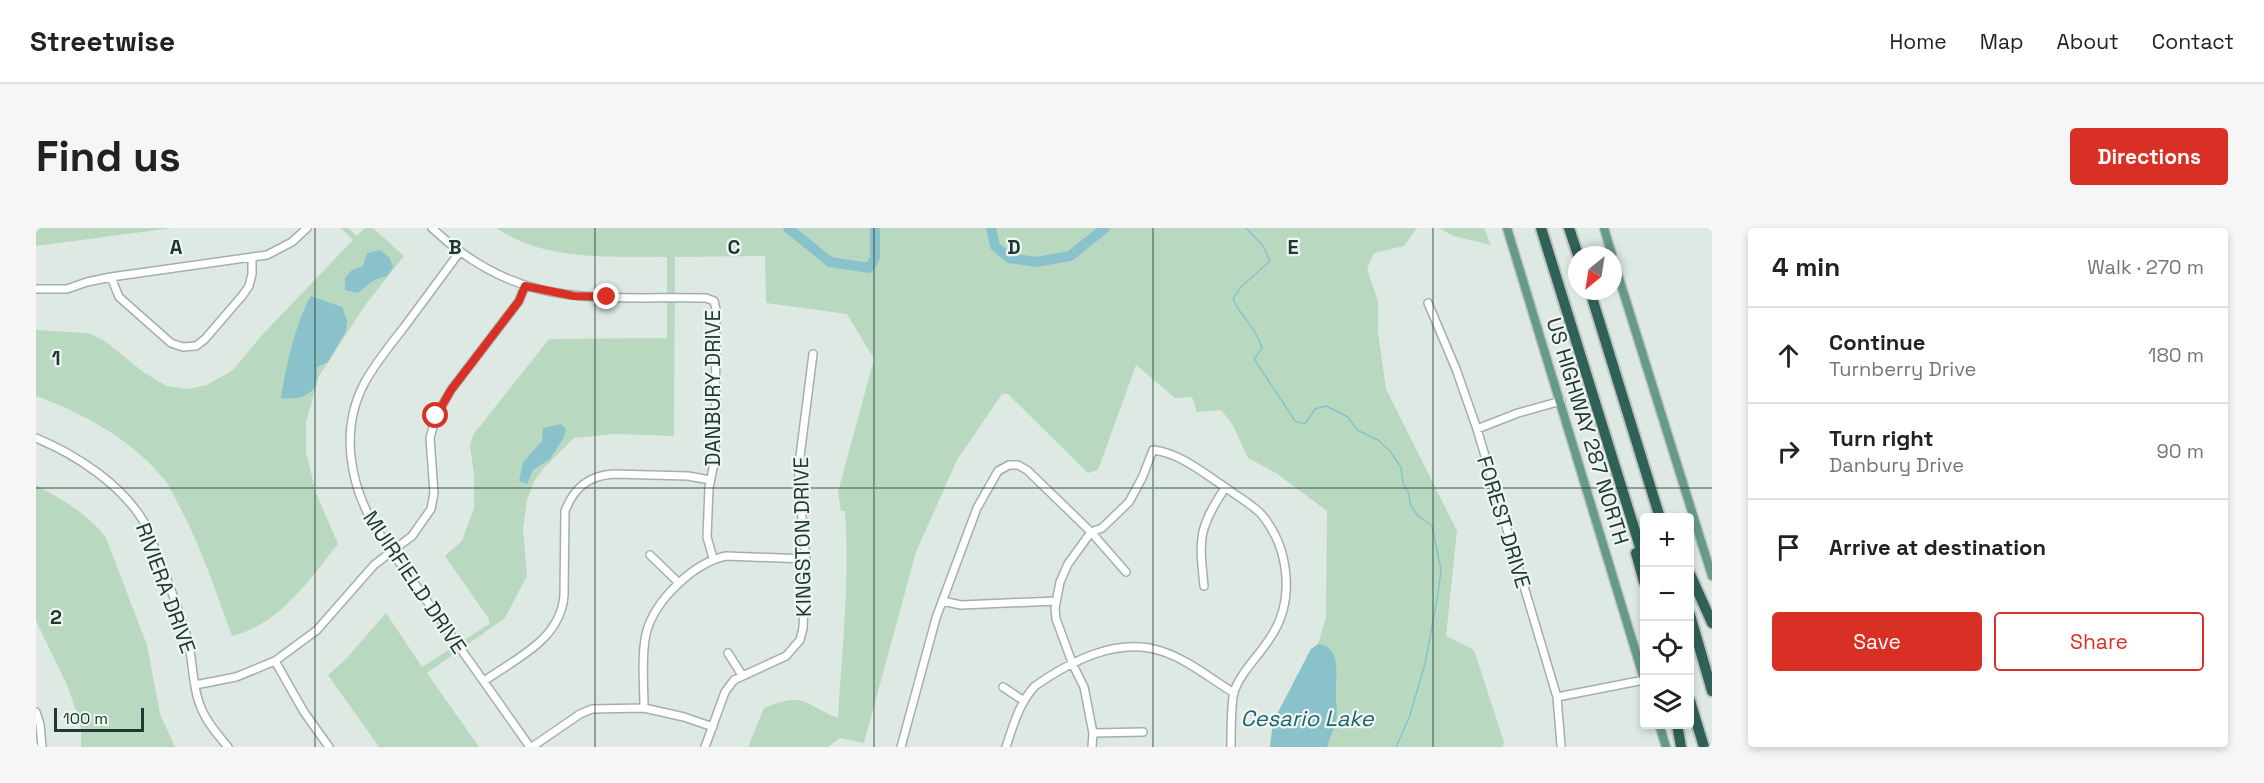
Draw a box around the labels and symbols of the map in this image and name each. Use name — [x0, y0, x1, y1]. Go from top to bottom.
text: A — [170, 234, 183, 260]
text: B — [448, 234, 462, 260]
text: C — [728, 234, 741, 260]
text: D — [1007, 234, 1021, 260]
text: E — [1287, 234, 1299, 260]
north arrow — [1568, 246, 1622, 300]
route end — [593, 283, 619, 309]
street label: DANBURY DRIVE — [699, 310, 726, 466]
street label: US HIGHWAY 287 NORTH — [1541, 314, 1635, 548]
text: 1 — [51, 345, 61, 371]
route start — [422, 402, 448, 428]
street label: FOREST DRIVE — [1471, 453, 1537, 591]
street label: KINGSTON DRIVE — [787, 457, 817, 617]
street label: MUIRFIELD DRIVE — [357, 505, 473, 659]
street label: RIVIERA DRIVE — [130, 519, 202, 657]
text: 2 — [50, 604, 62, 630]
water label: Cesario Lake — [1240, 704, 1375, 732]
scale bar — [54, 705, 144, 732]

